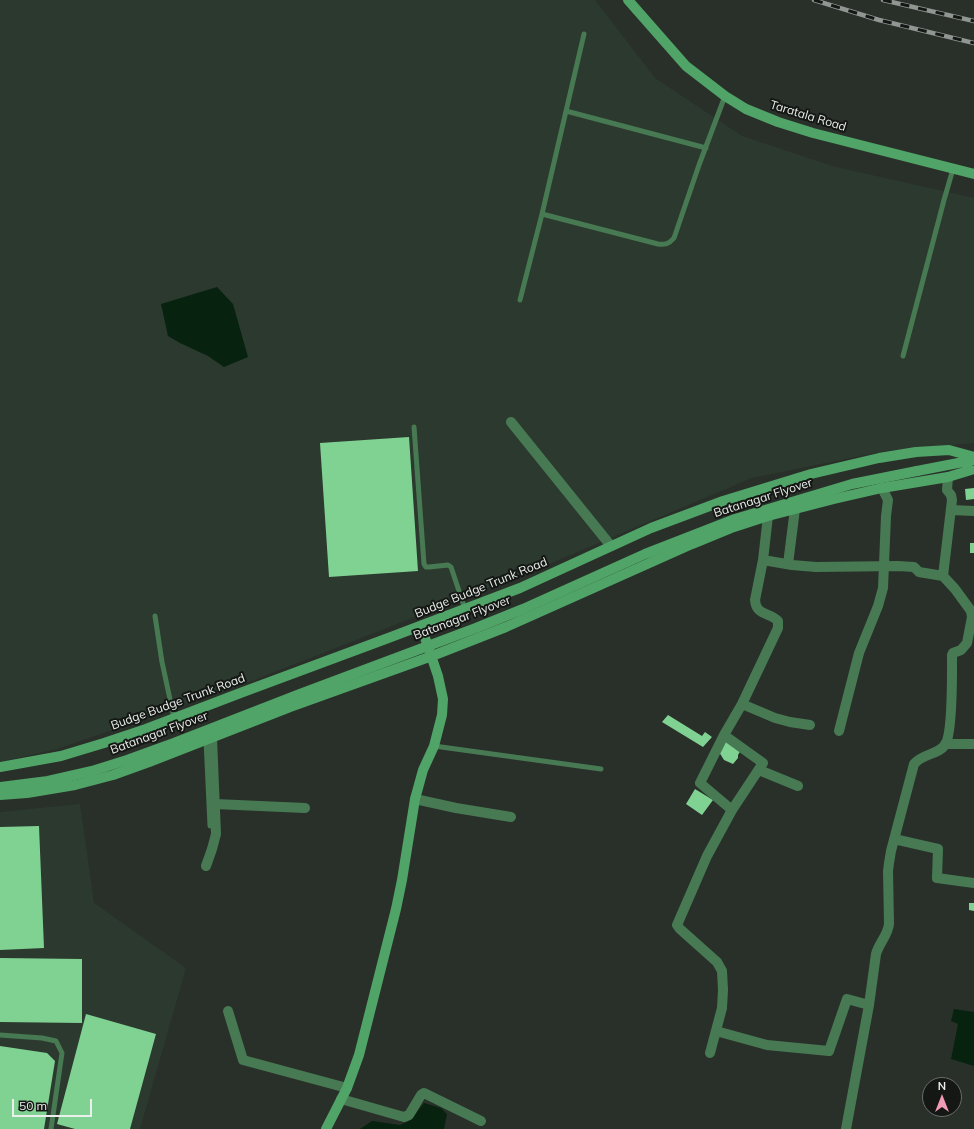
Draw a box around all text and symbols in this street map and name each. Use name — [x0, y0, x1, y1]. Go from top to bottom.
street label: Taratala Road — [768, 98, 848, 134]
street label: Batanagar Flyover — [712, 475, 814, 521]
street label: Budge Budge Trunk Road — [413, 555, 549, 621]
street label: Batanagar Flyover — [411, 593, 513, 643]
street label: Budge Budge Trunk Road — [109, 671, 247, 733]
street label: Batanagar Flyover — [108, 709, 210, 757]
north arrow — [922, 1077, 962, 1117]
text: N — [938, 1079, 946, 1093]
scale bar — [14, 1091, 94, 1117]
text: 50 m — [19, 1098, 47, 1113]

